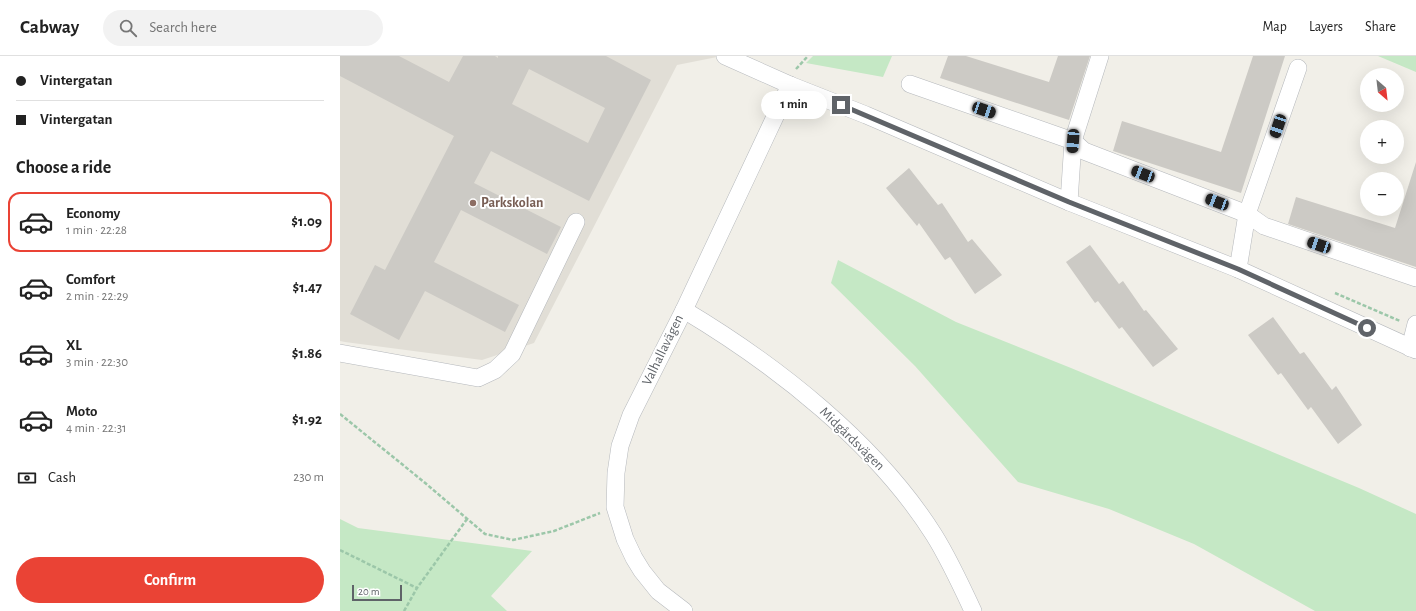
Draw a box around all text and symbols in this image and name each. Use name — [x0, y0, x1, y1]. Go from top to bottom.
search box — [103, 10, 383, 46]
icon: search — [117, 17, 139, 39]
text: Cabway — [20, 18, 79, 37]
text: Search here — [149, 20, 217, 35]
text: Map — [1262, 20, 1287, 34]
text: Layers — [1309, 20, 1343, 34]
text: Share — [1365, 20, 1396, 34]
north arrow — [1360, 68, 1404, 112]
map controls — [1360, 68, 1404, 216]
text: Vintergatan — [40, 73, 113, 88]
callout: 1 min — [761, 91, 827, 119]
route end — [832, 96, 850, 114]
text: 1 min — [780, 98, 808, 111]
car — [971, 100, 997, 120]
text: Vintergatan — [40, 112, 113, 127]
car — [1268, 113, 1288, 139]
button: + — [1360, 120, 1404, 164]
car — [1066, 129, 1080, 153]
text: Choose a ride — [16, 159, 111, 177]
car — [1130, 164, 1156, 184]
button: − — [1360, 172, 1404, 216]
car — [1204, 192, 1230, 212]
place label: Parkskolan — [481, 196, 543, 210]
marker: Parkskolan — [468, 198, 478, 208]
icon: car — [18, 204, 54, 240]
text: Economy — [66, 206, 120, 221]
text: $1.09 — [291, 214, 322, 229]
text: 1 min · 22:28 — [66, 224, 127, 237]
car — [1306, 235, 1332, 255]
icon: car — [18, 270, 54, 306]
text: Comfort — [66, 272, 115, 287]
text: $1.47 — [292, 280, 322, 295]
text: 2 min · 22:29 — [66, 290, 128, 303]
street label: Valhallavägen — [640, 312, 686, 388]
route start — [1358, 319, 1376, 337]
icon: car — [18, 336, 54, 372]
text: XL — [66, 338, 82, 353]
text: $1.86 — [292, 346, 322, 361]
text: 3 min · 22:30 — [66, 356, 128, 369]
icon: car — [18, 402, 54, 438]
text: Moto — [66, 404, 98, 419]
street label: Midgårdsvägen — [817, 405, 887, 473]
text: $1.92 — [292, 412, 322, 427]
text: 4 min · 22:31 — [66, 422, 127, 435]
icon: cash — [16, 467, 38, 489]
text: Cash — [48, 470, 76, 485]
text: 230 m — [293, 471, 324, 484]
button: Confirm — [16, 557, 324, 603]
scale bar — [352, 583, 402, 602]
text: 20 m — [358, 586, 379, 597]

